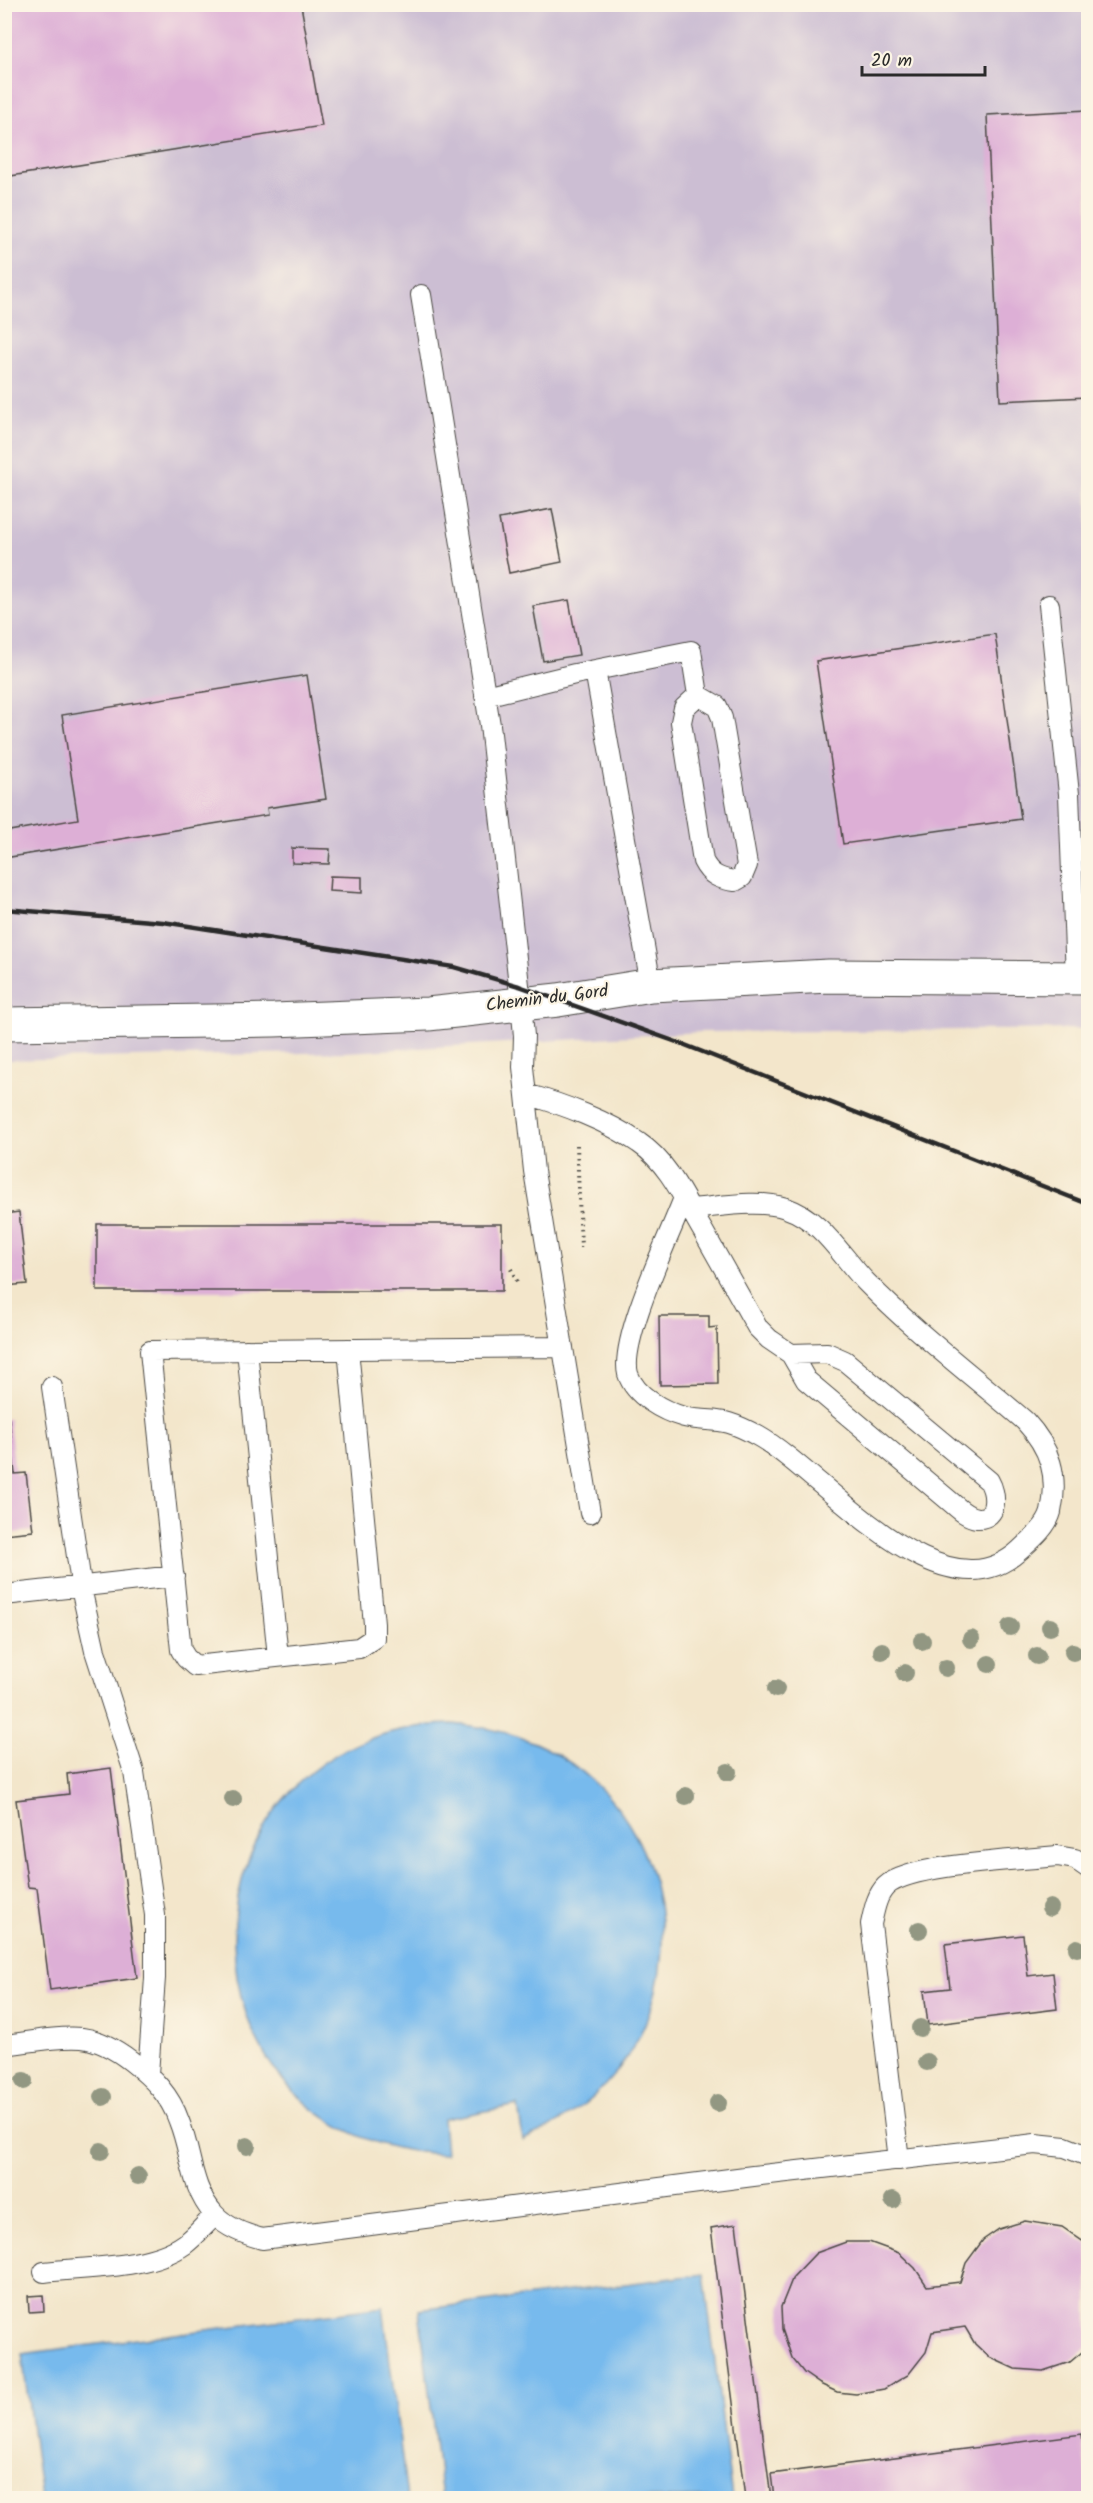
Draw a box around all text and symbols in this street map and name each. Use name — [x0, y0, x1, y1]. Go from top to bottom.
scale bar — [862, 39, 985, 77]
text: 20 m — [871, 47, 912, 76]
street label: Chemin du Gord — [484, 977, 611, 1021]

